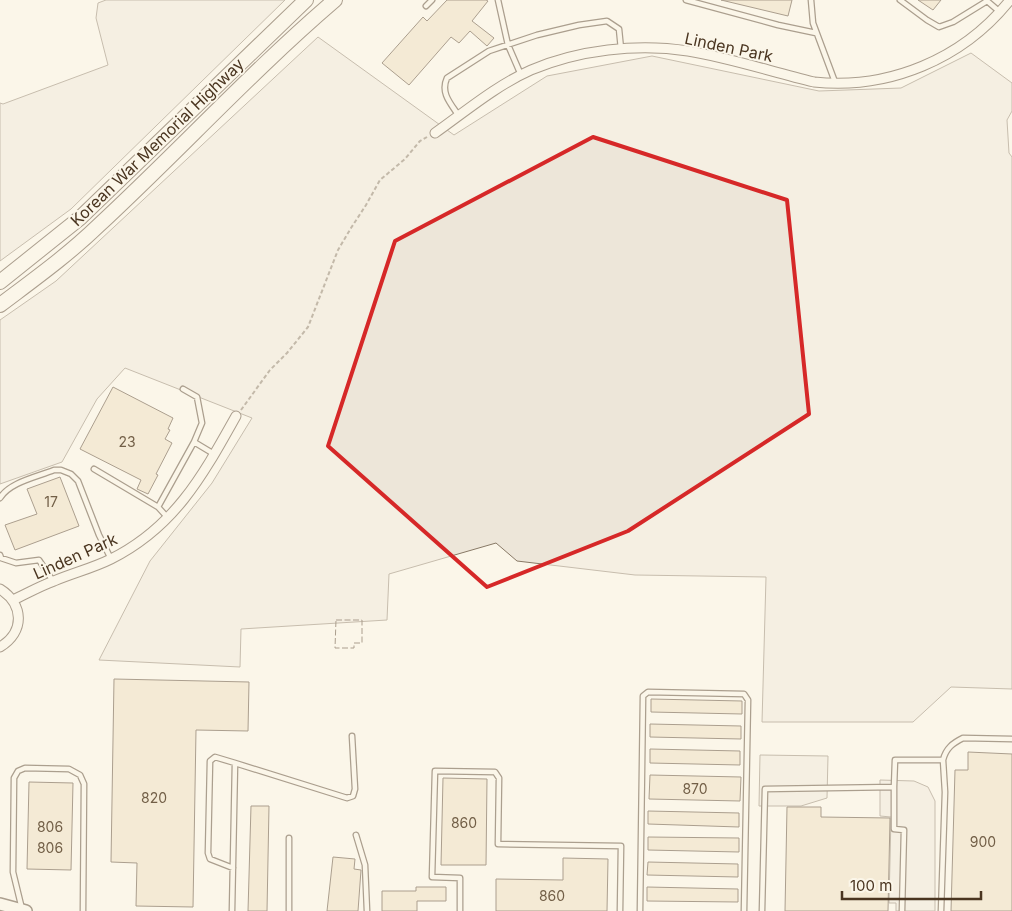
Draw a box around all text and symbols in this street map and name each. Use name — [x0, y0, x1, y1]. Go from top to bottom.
street label: Linden Park — [683, 28, 775, 66]
street label: Korean War Memorial Highway — [66, 54, 248, 230]
house number: 23 — [118, 433, 136, 450]
house number: 17 — [44, 493, 58, 510]
street label: Linden Park — [30, 529, 120, 583]
house number: 870 — [682, 780, 708, 797]
house number: 820 — [141, 789, 167, 806]
house number: 860 — [451, 814, 477, 831]
house number: 806 — [37, 818, 63, 835]
house number: 900 — [970, 833, 996, 850]
house number: 806 — [37, 839, 63, 856]
scale bar — [842, 868, 981, 900]
text: 100 m — [850, 876, 892, 895]
house number: 860 — [539, 887, 565, 904]

